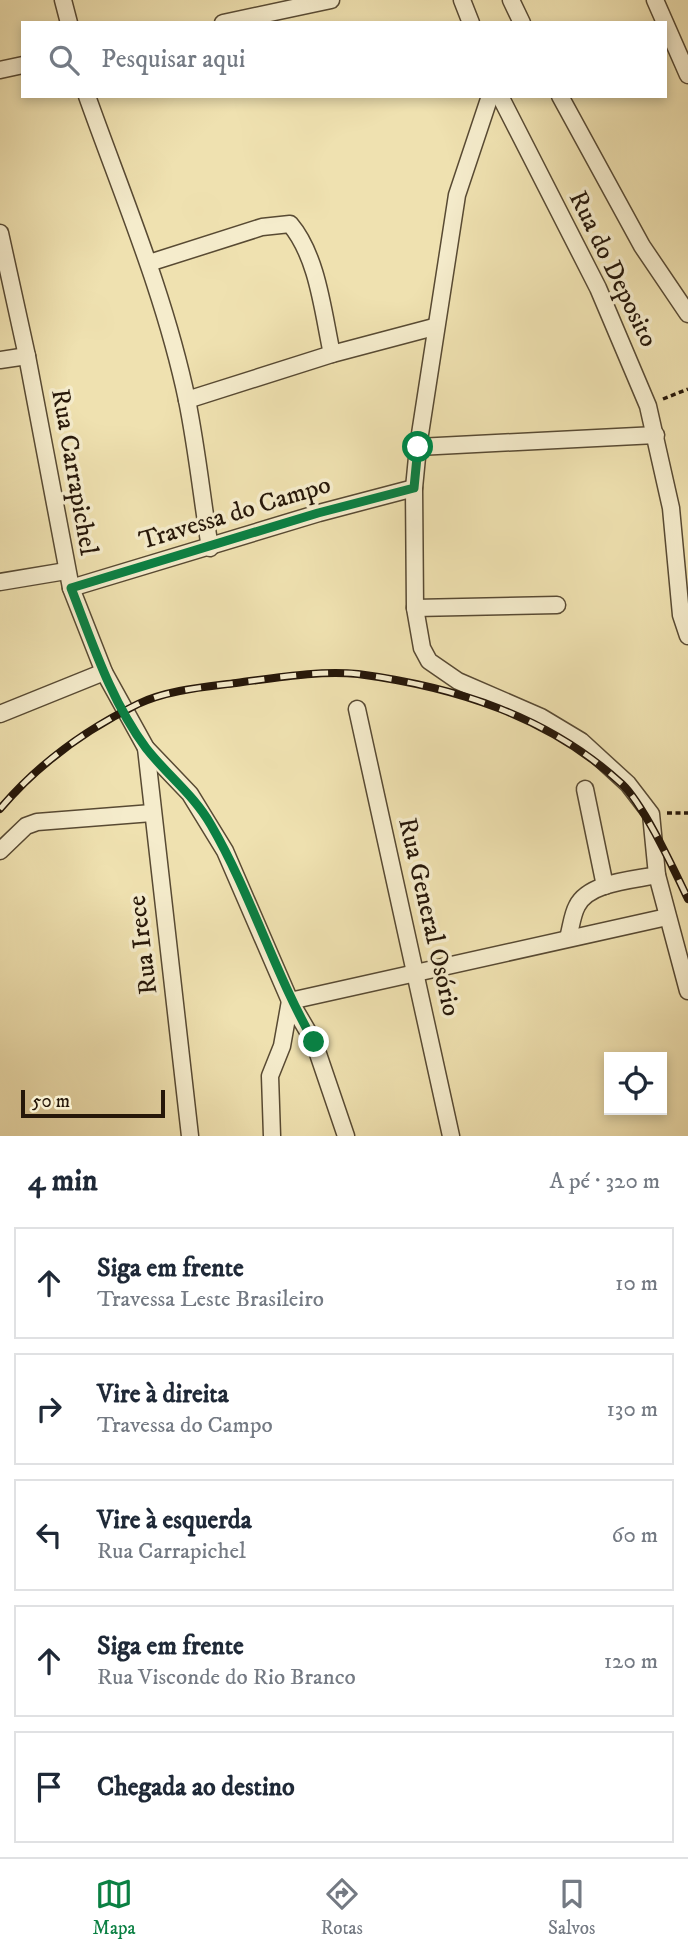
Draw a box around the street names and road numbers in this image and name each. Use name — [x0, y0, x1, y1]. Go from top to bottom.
street label: Rua do Deposito — [561, 185, 665, 353]
street label: Rua Carrapichel — [43, 386, 105, 558]
street label: Travessa do Campo — [135, 468, 335, 558]
street label: Rua General Osório — [390, 815, 468, 1019]
street label: Rua Irece — [121, 894, 165, 996]

